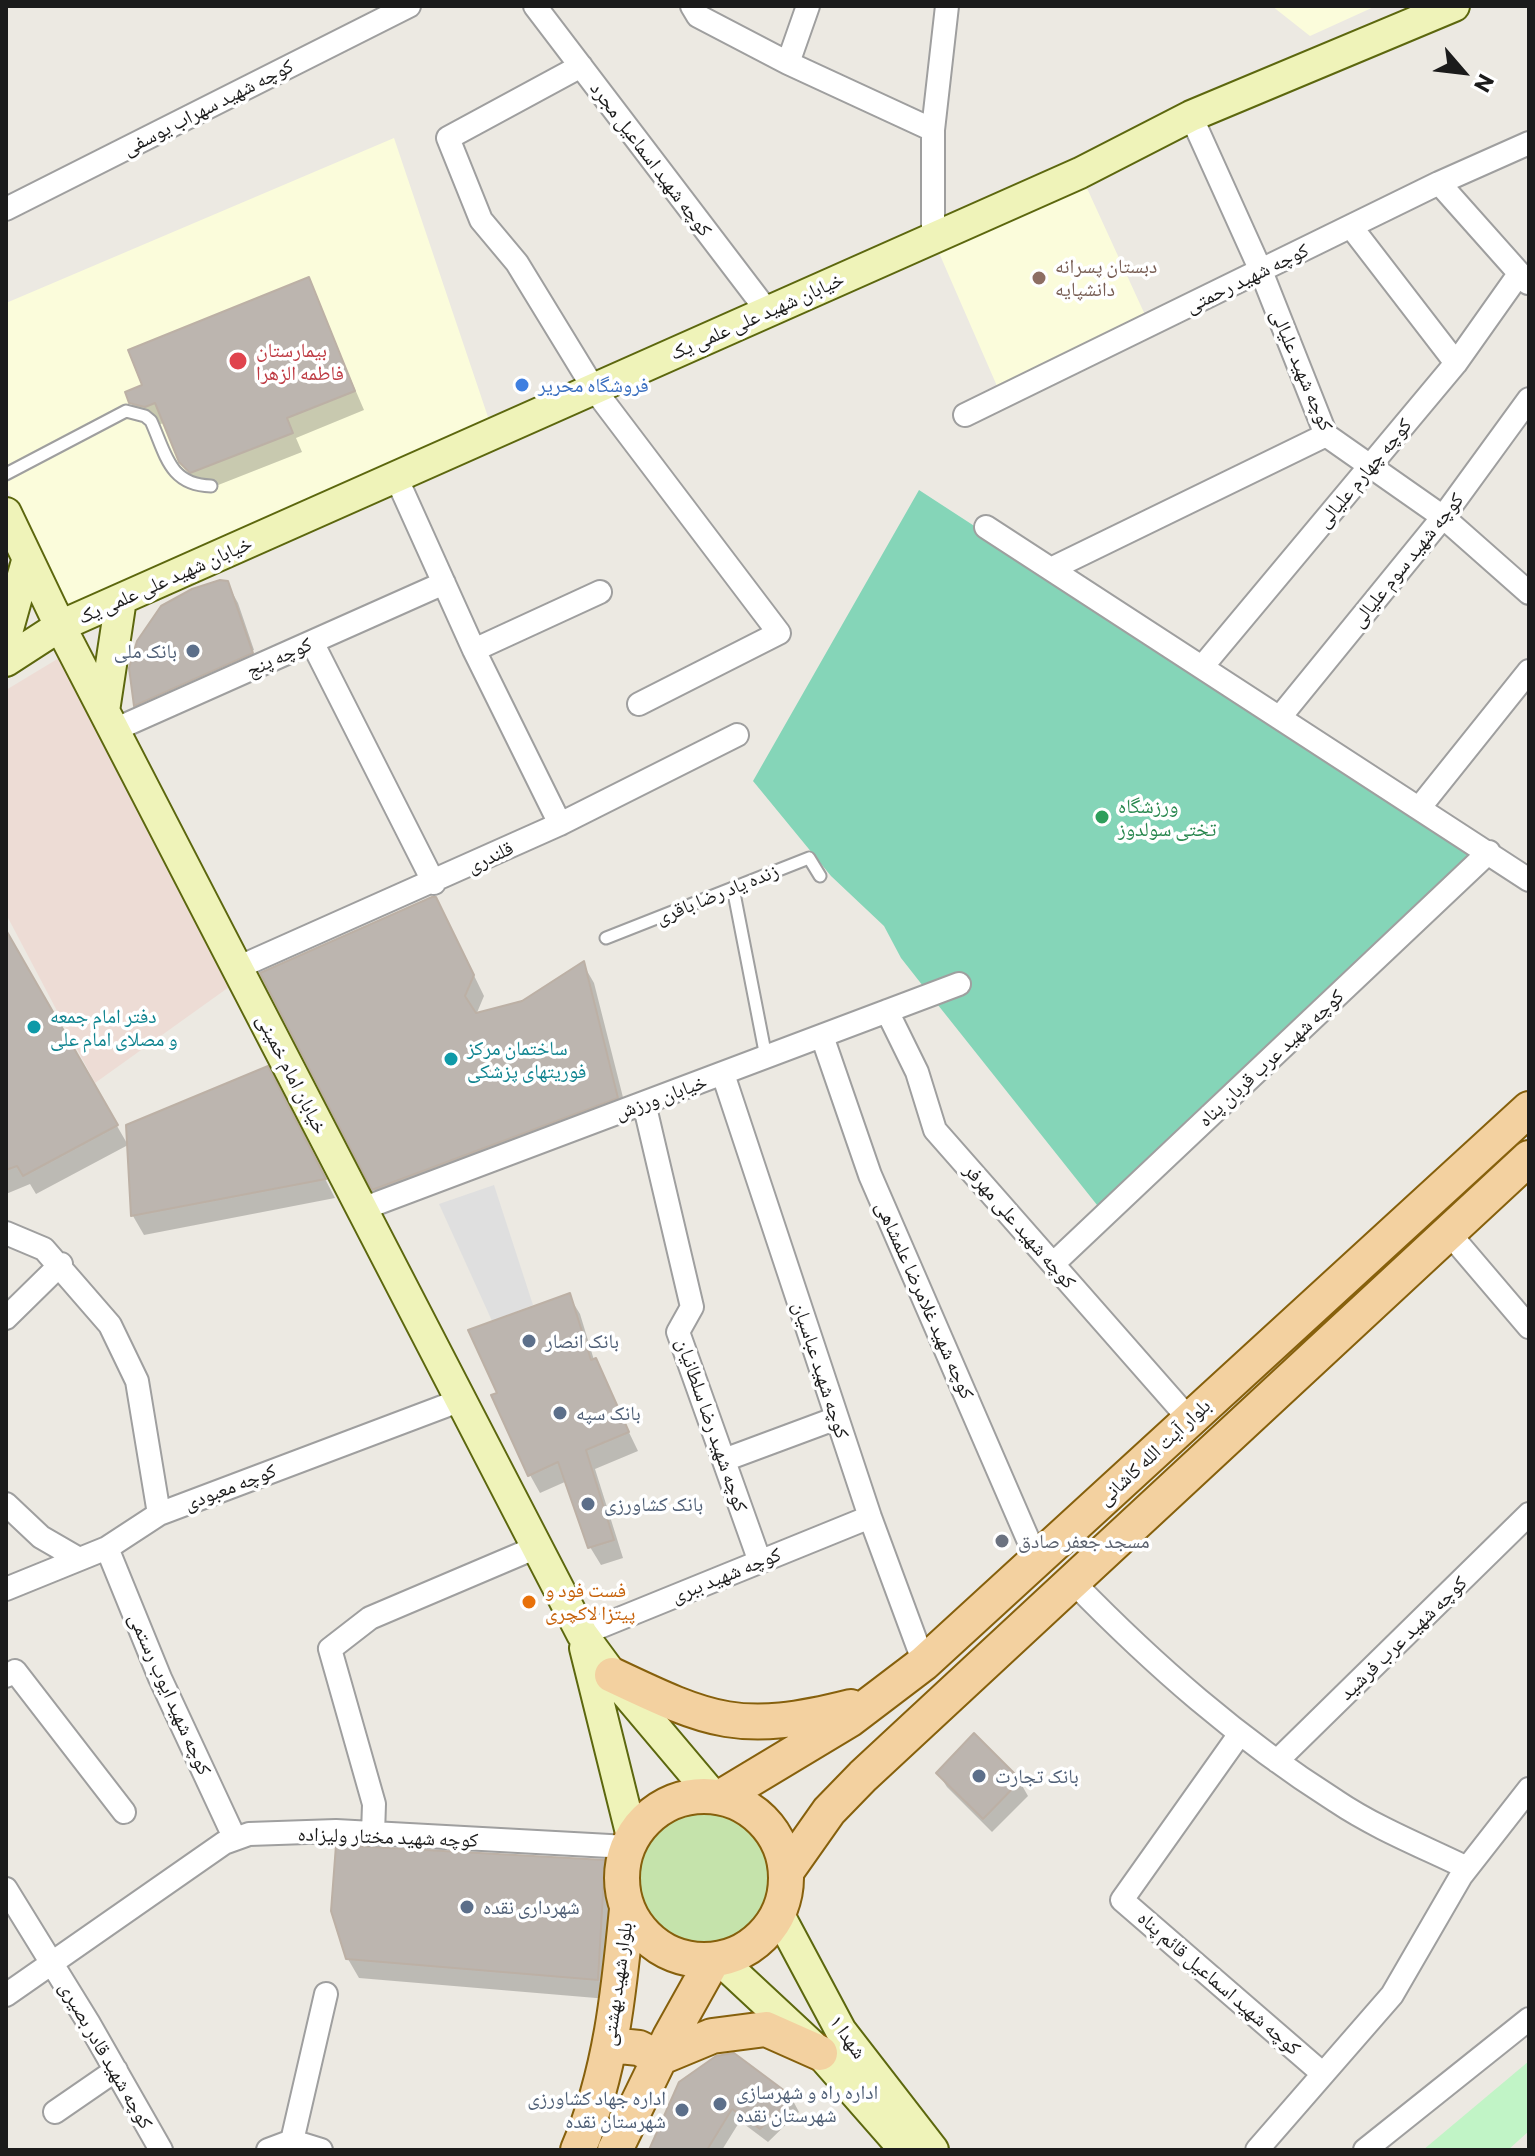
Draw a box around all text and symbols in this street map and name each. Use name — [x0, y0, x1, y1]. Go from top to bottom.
north arrow — [1423, 32, 1503, 112]
street label: کوچه شهید سهراب یوسفی — [119, 54, 297, 160]
text: N — [1469, 70, 1500, 97]
street label: کوچه شهید اسماعیل مجرد — [585, 77, 717, 241]
street label: کوچه شهید رحمتی — [1181, 238, 1313, 318]
place label: دبستان پسرانه دانشپایه — [1055, 254, 1157, 301]
street label: خیابان شهید علی علمی یک — [666, 267, 848, 365]
marker: دبستان پسرانه دانشپایه — [1030, 269, 1048, 287]
street label: کوچه شهید علیالی — [1266, 306, 1338, 434]
place label: بیمارستان فاطمه الزهرا — [256, 338, 344, 385]
marker: بیمارستان فاطمه الزهرا — [227, 350, 249, 372]
place label: فروشگاه محریر — [538, 373, 649, 397]
marker: فروشگاه محریر — [513, 376, 531, 394]
street label: کوچه چهارم علیالی — [1311, 413, 1417, 533]
street label: کوچه شهید سوم علیالی — [1345, 488, 1469, 632]
street label: خیابان شهید علی علمی یک — [74, 531, 256, 629]
street label: کوچه پنج — [242, 632, 316, 682]
place label: بانک ملی — [114, 639, 177, 663]
marker: بانک ملی — [184, 642, 202, 660]
place label: ورزشگاه تختی سولدوز — [1118, 794, 1216, 841]
marker: ورزشگاه تختی سولدوز — [1093, 808, 1111, 826]
street label: قلندری — [463, 836, 517, 878]
street label: زنده یاد رضا باقری — [652, 858, 782, 930]
street label: کوچه شهید عرب قربان پناه — [1193, 984, 1349, 1132]
place label: دفتر امام جمعه و مصلای امام علی — [50, 1004, 178, 1051]
street label: خیابان امام خمینی — [251, 1010, 333, 1138]
marker: دفتر امام جمعه و مصلای امام علی — [25, 1018, 43, 1036]
place label: ساختمان مرکز فوریتهای پزشکی — [467, 1036, 586, 1083]
marker: ساختمان مرکز فوریتهای پزشکی — [442, 1050, 460, 1068]
street label: خیابان ورزش — [612, 1069, 710, 1125]
street label: کوچه شهید علی مهرفر — [959, 1158, 1081, 1294]
street label: کوچه شهید غلامرضا علمشاهی — [870, 1197, 980, 1403]
street label: کوچه شهید عباسیان — [788, 1298, 854, 1442]
place label: بانک انصار — [545, 1329, 619, 1353]
marker: بانک انصار — [520, 1332, 538, 1350]
street label: کوچه شهید رضا سلطانیان — [671, 1335, 753, 1515]
street label: بلوار آیت الله کاشانی — [1093, 1394, 1215, 1510]
place label: بانک سپه — [576, 1401, 641, 1425]
marker: بانک سپه — [551, 1404, 569, 1422]
street label: کوچه معبودی — [181, 1459, 279, 1515]
place label: بانک کشاورزی — [604, 1492, 703, 1516]
marker: بانک کشاورزی — [579, 1495, 597, 1513]
place label: مسجد جعفر صادق — [1018, 1529, 1150, 1553]
marker: مسجد جعفر صادق — [993, 1532, 1011, 1550]
street label: کوچه شهید ببری — [668, 1542, 784, 1608]
street label: کوچه شهید عرب فرشید — [1334, 1571, 1472, 1705]
place label: فست فود و پیتزا لاکچری — [545, 1578, 635, 1625]
marker: فست فود و پیتزا لاکچری — [520, 1593, 538, 1611]
street label: کوچه شهید ایوب رستمی — [123, 1609, 217, 1779]
place label: بانک تجارت — [995, 1764, 1079, 1788]
marker: بانک تجارت — [970, 1767, 988, 1785]
street label: کوچه شهید مختار ولیزاده — [297, 1822, 479, 1852]
place label: شهرداری نقده — [483, 1895, 580, 1919]
marker: شهرداری نقده — [458, 1898, 476, 1916]
street label: کوچه شهید اسماعیل قائم پناه — [1133, 1906, 1305, 2060]
street label: بلوار شهید بهشتی — [596, 1921, 638, 2047]
street label: کوچه شهید قادر بصیری — [54, 1977, 158, 2133]
street label: شهدا ۱ — [824, 2011, 872, 2063]
place label: اداره راه و شهرسازی شهرستان نقده — [736, 2080, 878, 2127]
place label: اداره جهاد کشاورزی شهرستان نقده — [527, 2086, 666, 2133]
marker: اداره راه و شهرسازی شهرستان نقده — [711, 2095, 729, 2113]
marker: اداره جهاد کشاورزی شهرستان نقده — [673, 2101, 691, 2119]

